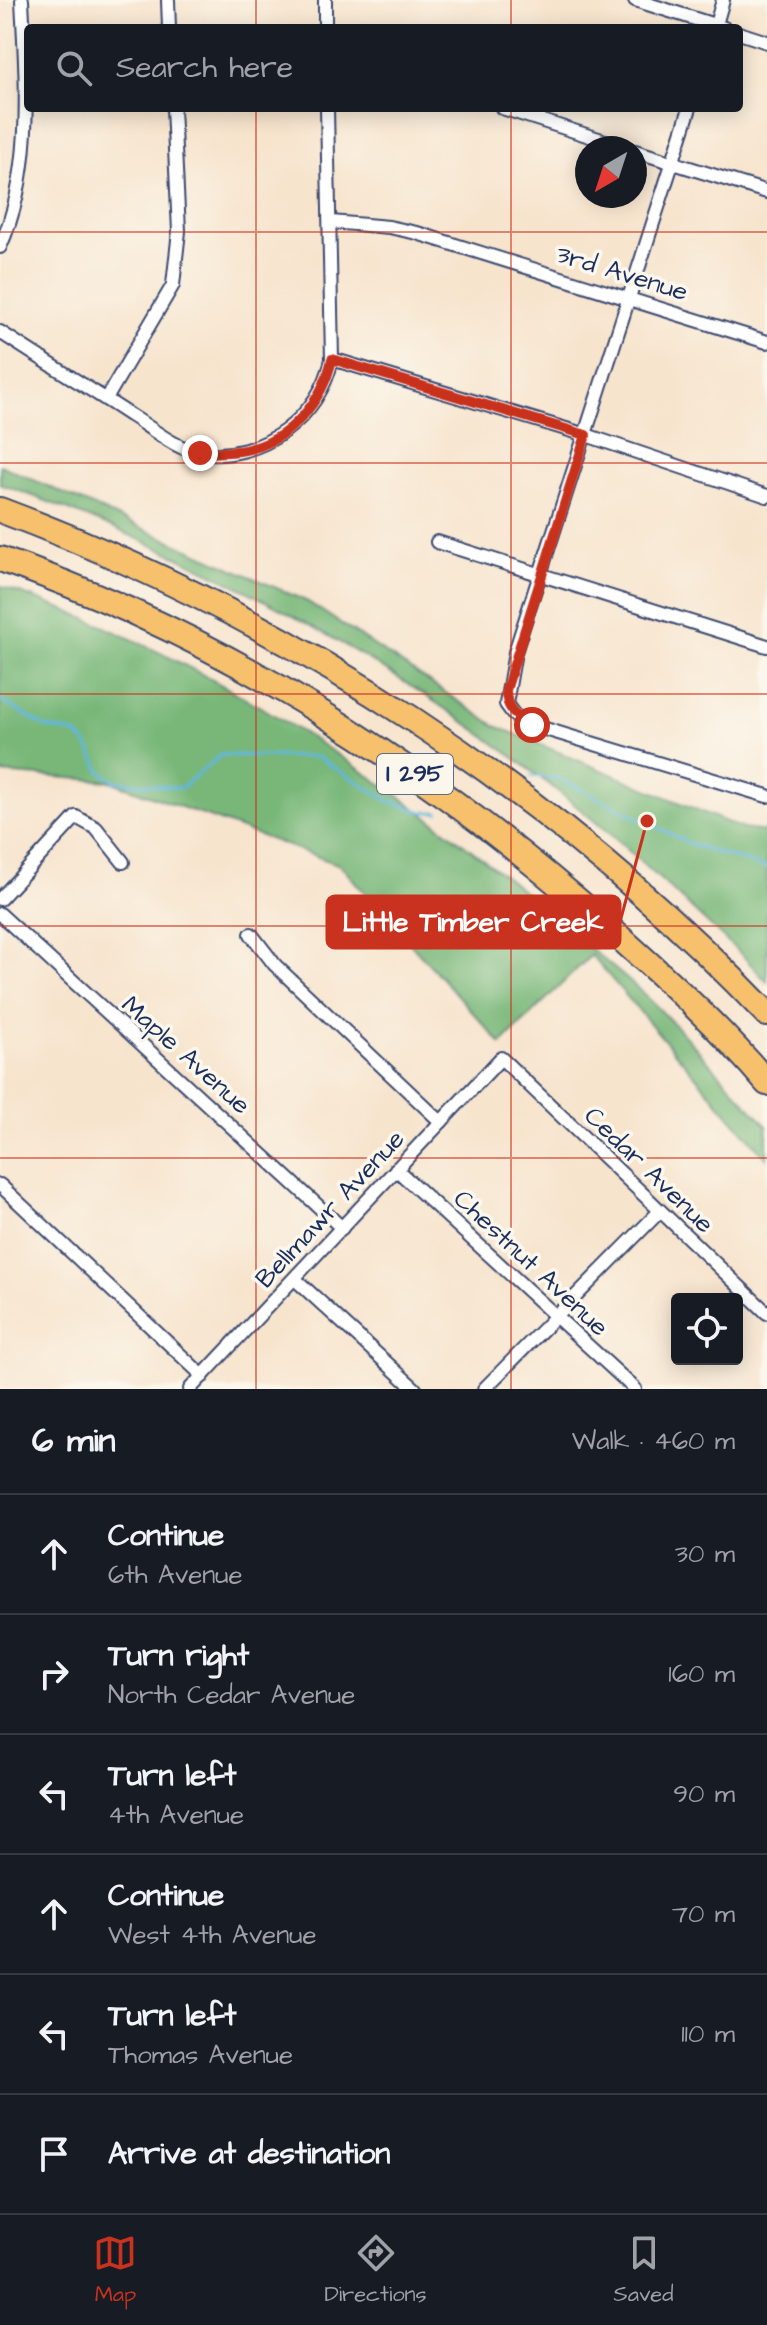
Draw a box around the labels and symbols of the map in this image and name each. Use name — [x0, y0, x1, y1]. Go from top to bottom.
north arrow — [575, 136, 647, 208]
street label: 3rd Avenue — [552, 236, 692, 310]
route end — [182, 435, 218, 471]
route start — [514, 707, 550, 743]
road number: I 295 — [377, 754, 453, 794]
callout: Little Timber Creek — [327, 896, 620, 948]
text: Little Timber Creek — [343, 903, 604, 942]
street label: Maple Avenue — [114, 987, 258, 1123]
street label: Cedar Avenue — [576, 1099, 722, 1241]
street label: Bellmawr Avenue — [247, 1122, 413, 1296]
street label: Chestnut Avenue — [445, 1181, 617, 1345]

